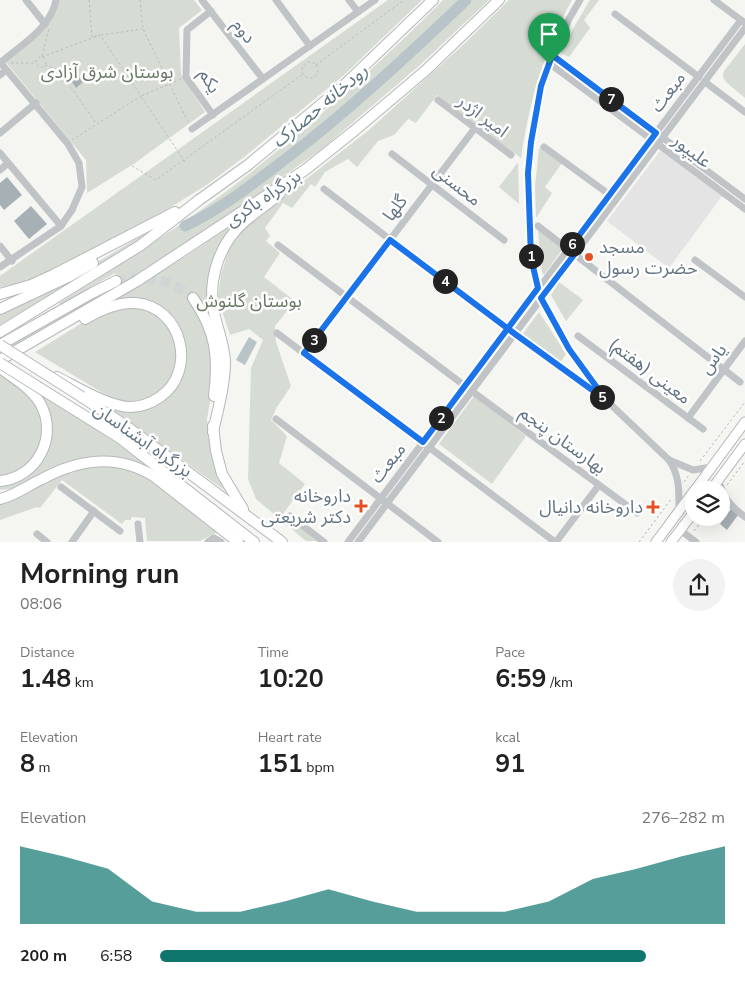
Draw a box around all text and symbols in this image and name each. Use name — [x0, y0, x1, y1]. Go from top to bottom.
pin — [528, 13, 570, 64]
street label: دوم — [225, 14, 261, 50]
icon: arrive — [535, 20, 563, 48]
water label: رودخانه حصارک — [266, 58, 374, 154]
park label: بوستان شرق آزادی — [41, 60, 173, 84]
street label: یکم — [193, 64, 227, 98]
street label: مبعث — [645, 67, 691, 117]
pin: 7 — [598, 86, 624, 112]
street label: امیر اژدر — [452, 88, 513, 143]
text: 7 — [607, 90, 616, 109]
street label: علیپور — [667, 128, 716, 174]
street label: محسنی — [428, 158, 486, 212]
street label: بزرگراه باکری — [220, 164, 306, 232]
street label: گلها — [377, 189, 413, 226]
pin: 6 — [560, 232, 584, 256]
text: 6 — [568, 235, 577, 254]
place label: مسجد حضرت رسول — [599, 235, 698, 280]
pin: 1 — [518, 244, 544, 268]
text: 1 — [527, 247, 536, 266]
marker: مسجد حضرت رسول — [583, 251, 595, 263]
pin: 4 — [432, 268, 458, 294]
text: 4 — [441, 272, 450, 291]
park label: بوستان گلنوش — [196, 289, 302, 313]
pin: 3 — [302, 328, 326, 352]
text: 3 — [310, 331, 319, 350]
street label: معینی (هفتم) — [603, 332, 696, 411]
street label: یاس — [694, 339, 732, 379]
pin: 5 — [590, 384, 614, 410]
text: 5 — [598, 388, 607, 407]
street label: بزرگراه آبشناسان — [89, 397, 197, 483]
street label: بهارستان پنجم — [514, 400, 611, 480]
pin: 2 — [428, 406, 454, 430]
text: 2 — [437, 409, 446, 428]
street label: مبعث — [365, 438, 411, 488]
map controls — [685, 481, 730, 526]
button: layers — [685, 481, 730, 526]
place label: داروخانه دکتر شریعتی — [261, 484, 351, 529]
place label: داروخانه دانیال — [539, 495, 643, 519]
marker: داروخانه دکتر شریعتی — [355, 500, 367, 512]
marker: داروخانه دانیال — [647, 501, 659, 513]
text: Morning run — [20, 555, 179, 593]
button: share — [673, 559, 725, 611]
text: 08:06 — [20, 593, 62, 615]
text: Distance — [20, 643, 74, 662]
text: Time — [258, 643, 289, 662]
text: Pace — [495, 643, 525, 662]
text: 1.48 — [20, 662, 71, 696]
text: 10:20 — [258, 662, 324, 696]
text: 6:59 — [495, 662, 547, 696]
text: km — [71, 673, 94, 692]
text: /km — [547, 673, 573, 692]
text: Elevation — [20, 728, 78, 747]
text: Heart rate — [258, 728, 322, 747]
text: kcal — [495, 728, 520, 747]
text: 8 — [20, 747, 35, 781]
text: 151 — [258, 747, 303, 781]
text: 91 — [495, 747, 525, 781]
text: m — [35, 758, 51, 777]
text: bpm — [303, 758, 335, 777]
text: Elevation — [20, 807, 86, 829]
text: 276–282 m — [642, 807, 725, 829]
text: 200 m — [20, 945, 67, 967]
text: 6:58 — [100, 945, 132, 967]

